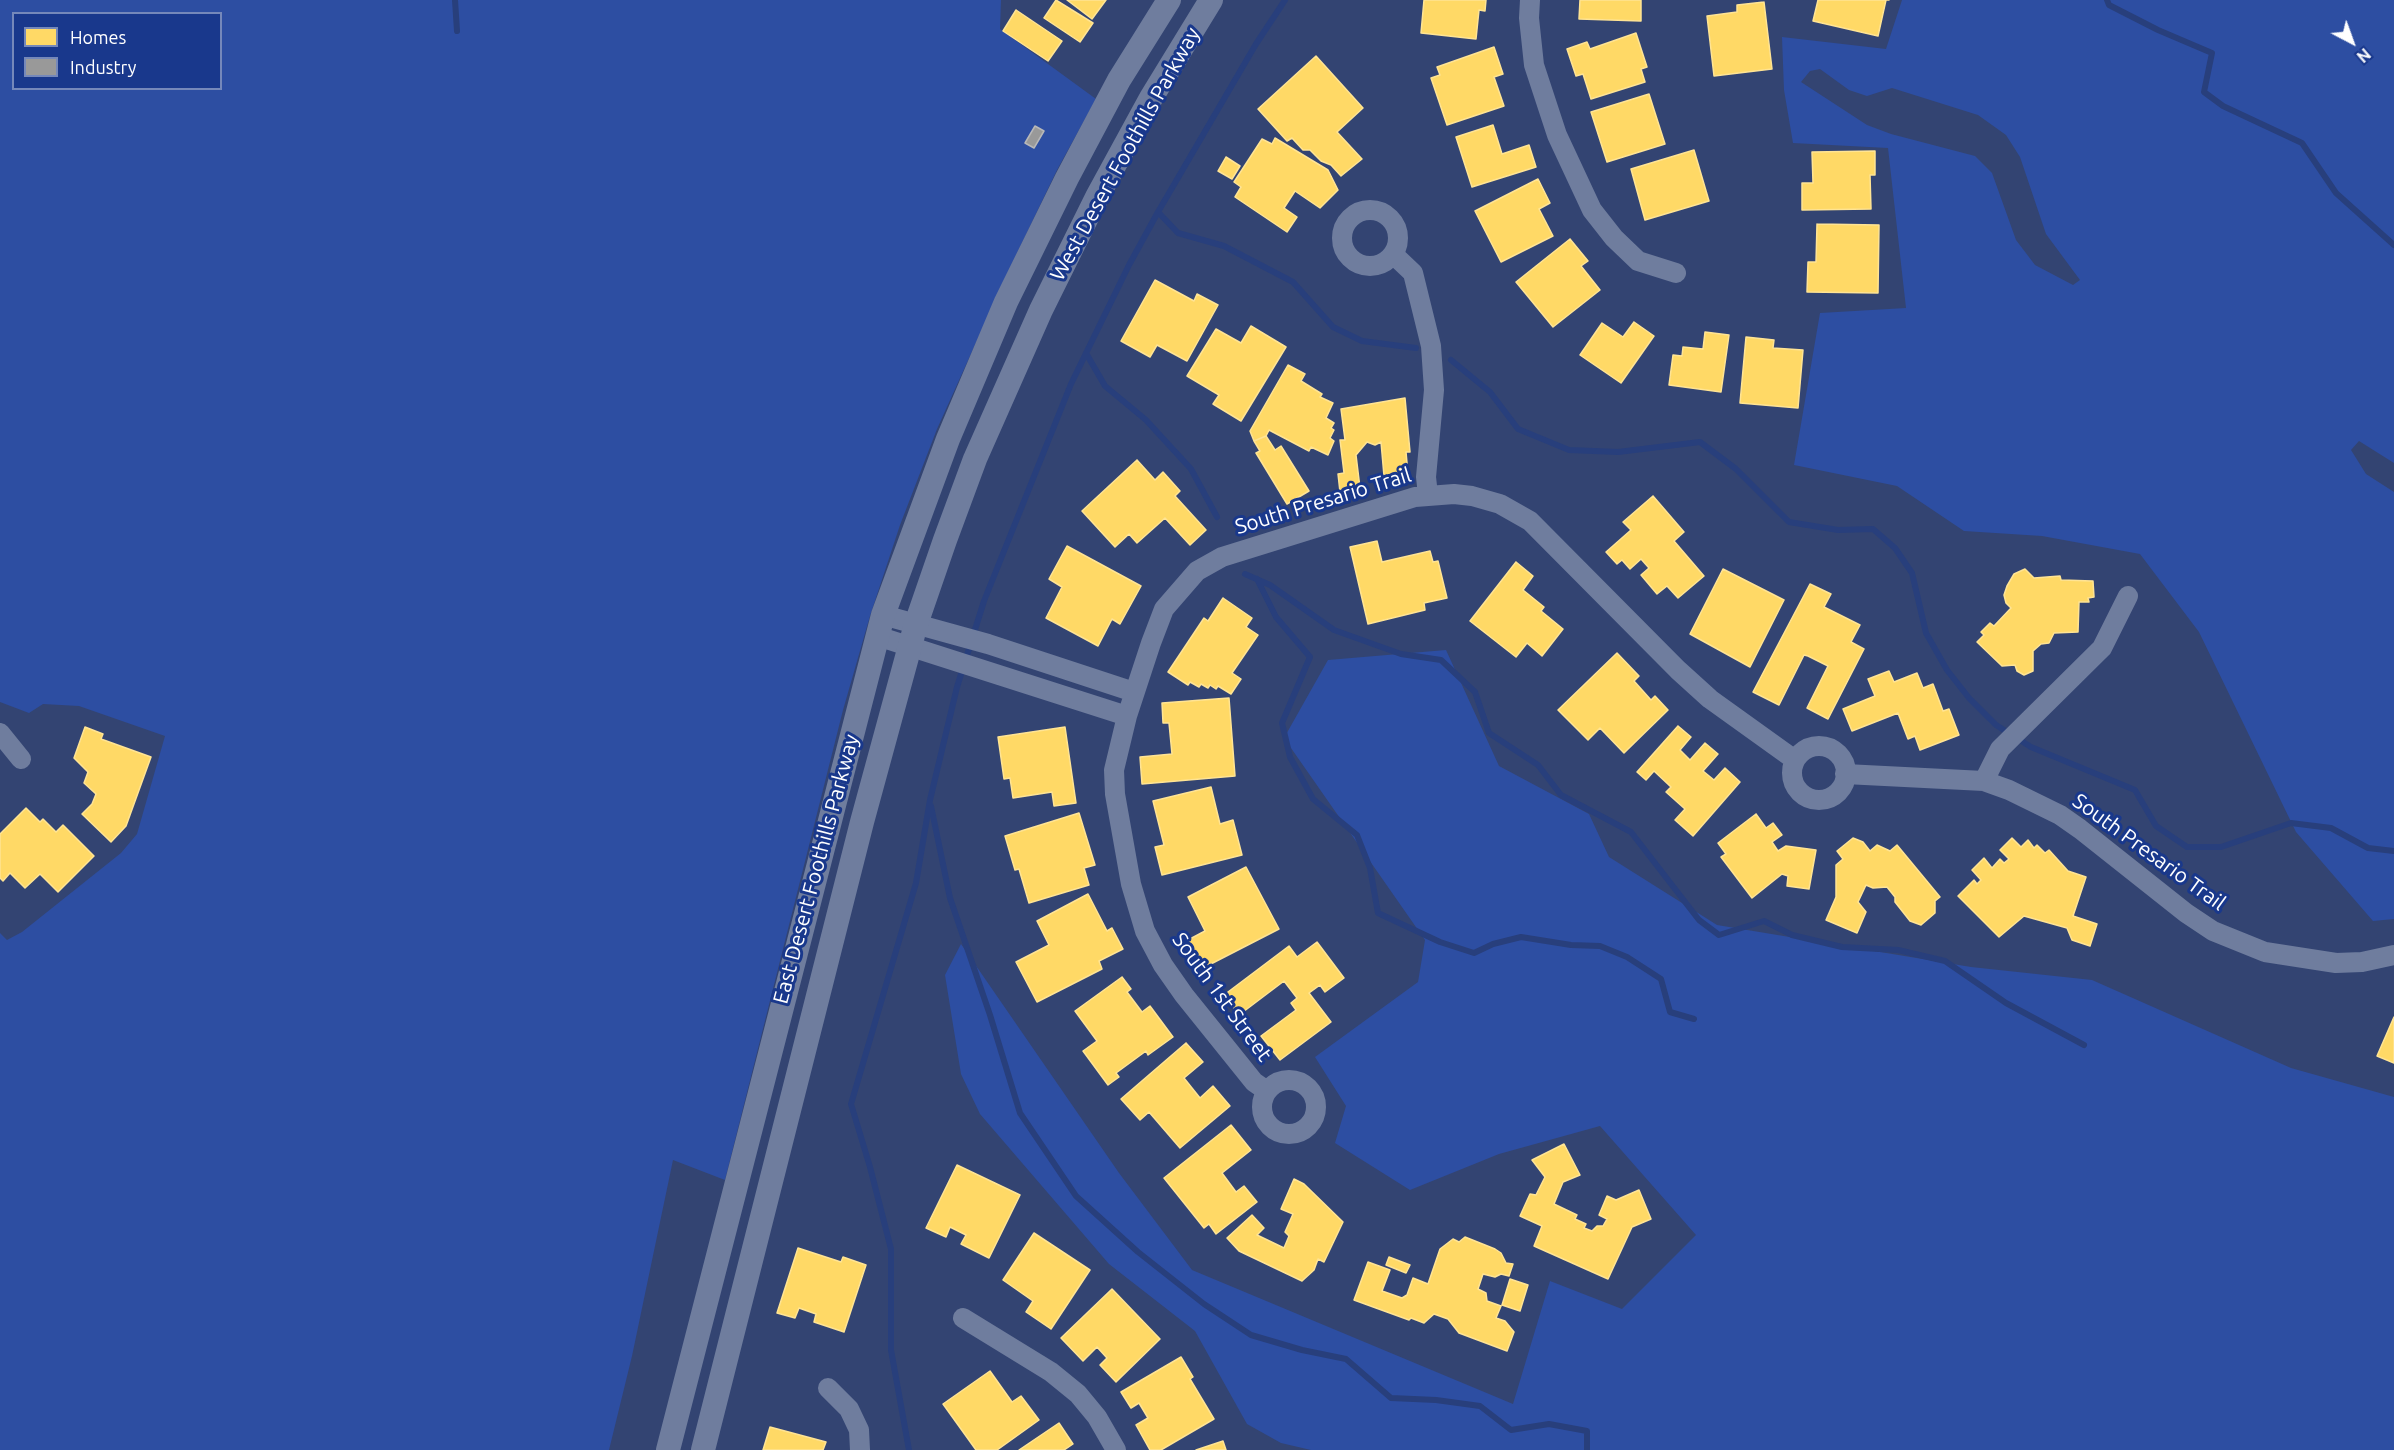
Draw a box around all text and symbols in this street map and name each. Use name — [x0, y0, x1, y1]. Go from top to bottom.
legend — [12, 12, 222, 90]
north arrow — [2322, 12, 2382, 72]
street label: West Desert Foothills Parkway — [1045, 23, 1205, 285]
text: Homes — [70, 27, 126, 47]
text: N — [2353, 45, 2374, 66]
text: Industry — [70, 57, 136, 77]
street label: South Presario Trail — [1232, 462, 1414, 540]
street label: East Desert Foothills Parkway — [768, 732, 864, 1006]
street label: South Presario Trail — [2068, 788, 2230, 916]
street label: South 1st Street — [1167, 928, 1277, 1066]

